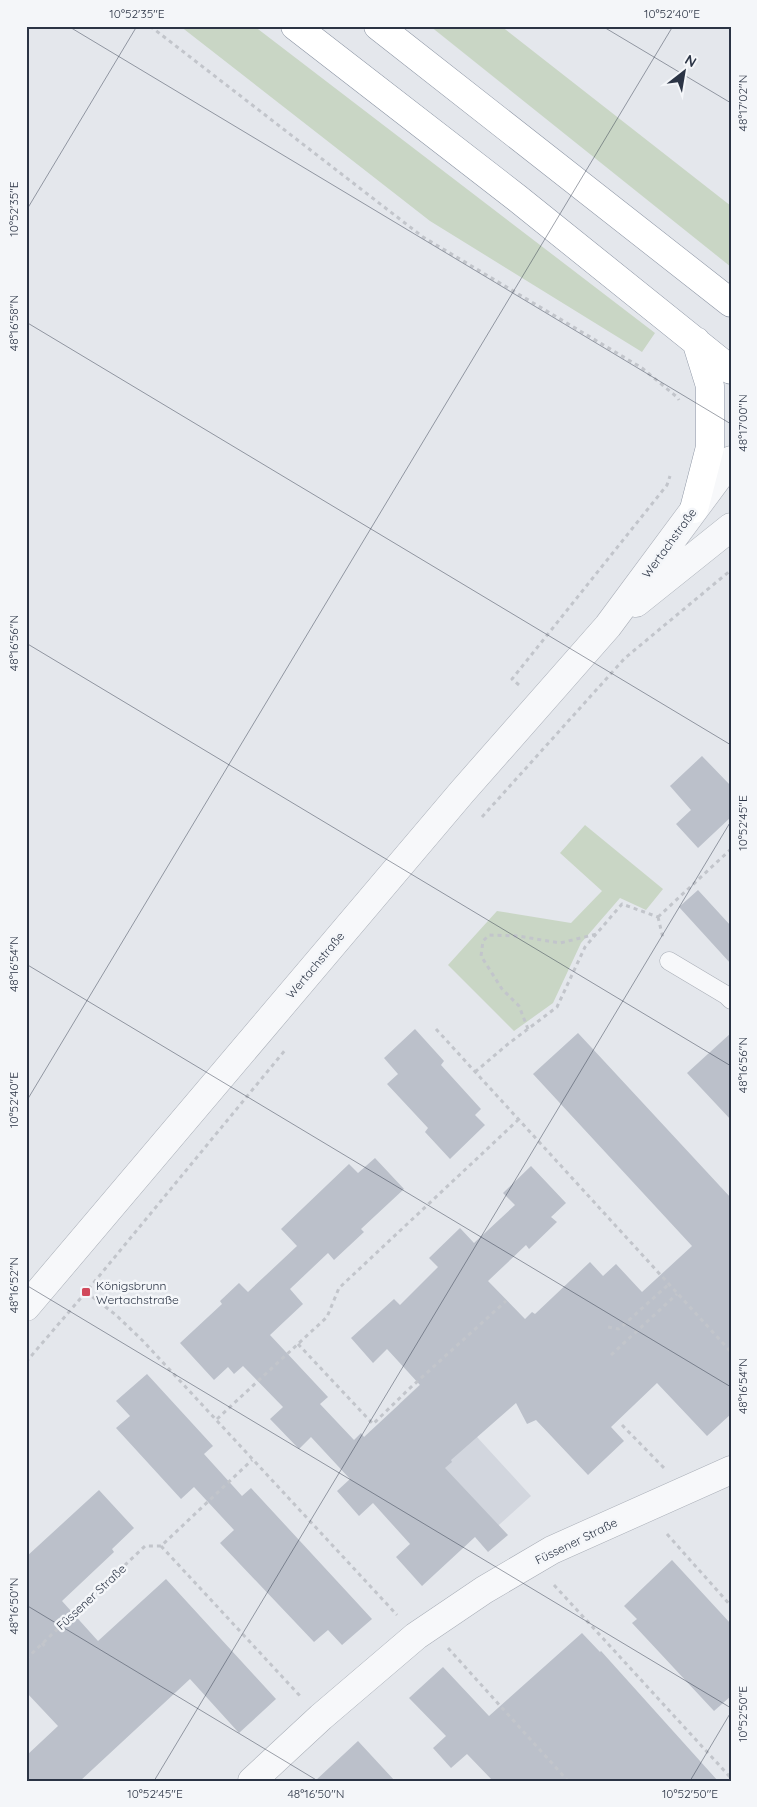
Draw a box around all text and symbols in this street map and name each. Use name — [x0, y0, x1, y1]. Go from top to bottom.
text: 10°52'35"E — [109, 6, 165, 21]
text: 10°52'40"E — [644, 6, 700, 21]
north arrow — [660, 48, 710, 98]
text: N — [682, 50, 700, 71]
text: 48°17'02"N — [735, 75, 750, 131]
text: 10°52'35"E — [6, 181, 21, 237]
text: 48°16'58"N — [6, 295, 21, 351]
text: 48°17'00"N — [735, 394, 750, 452]
street label: Wertachstraße — [639, 505, 699, 581]
text: 48°16'56"N — [6, 615, 21, 671]
text: 10°52'45"E — [735, 795, 750, 851]
street label: Wertachstraße — [283, 928, 347, 1001]
text: 48°16'54"N — [6, 936, 21, 992]
text: 48°16'56"N — [735, 1037, 750, 1093]
text: 10°52'40"E — [6, 1072, 21, 1128]
text: 48°16'52"N — [6, 1257, 21, 1313]
place label: Königsbrunn Wertachstraße — [96, 1278, 179, 1307]
marker: Königsbrunn Wertachstraße — [80, 1286, 92, 1298]
text: 48°16'54"N — [735, 1358, 750, 1414]
street label: Füssener Straße — [532, 1515, 620, 1567]
street label: Füssener Straße — [53, 1561, 129, 1633]
text: 48°16'50"N — [6, 1577, 21, 1635]
text: 10°52'50"E — [735, 1686, 750, 1742]
text: 10°52'45"E — [127, 1786, 183, 1801]
text: 48°16'50"N — [287, 1786, 345, 1801]
text: 10°52'50"E — [662, 1786, 718, 1801]

